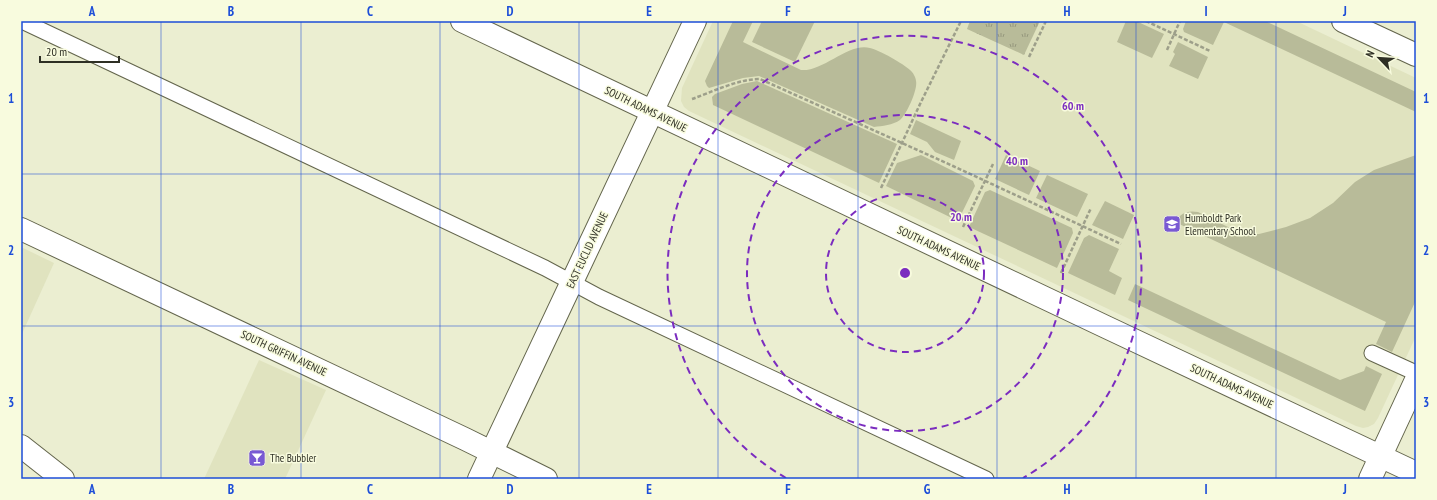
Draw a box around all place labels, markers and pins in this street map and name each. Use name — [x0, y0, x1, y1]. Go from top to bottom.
place label: Humboldt Park Elementary School — [1185, 211, 1256, 238]
school or university icon: Humboldt Park Elementary School — [1162, 214, 1182, 234]
centre of rings — [898, 266, 912, 280]
bar icon: The Bubbler — [247, 448, 267, 468]
place label: The Bubbler — [270, 451, 316, 465]

